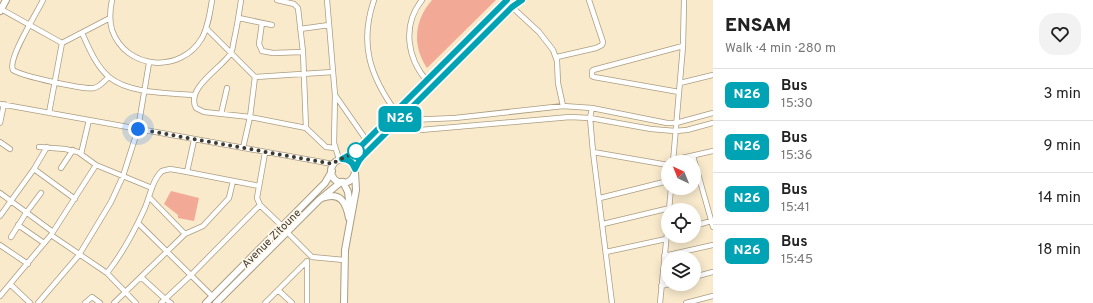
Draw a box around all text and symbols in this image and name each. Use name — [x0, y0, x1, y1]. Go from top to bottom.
button: heart — [1039, 13, 1081, 55]
text: ENSAM — [725, 14, 791, 38]
text: Walk · 4 min · 280 m — [725, 41, 836, 57]
text: Bus — [781, 77, 808, 96]
text: 3 min — [1043, 85, 1081, 104]
text: N26 — [733, 86, 761, 103]
text: 15:30 — [781, 96, 813, 112]
line badge: N26 — [377, 106, 423, 132]
text: N26 — [386, 110, 414, 127]
your location — [128, 119, 148, 139]
text: Bus — [781, 129, 808, 148]
text: 9 min — [1044, 137, 1081, 156]
text: N26 — [733, 138, 761, 155]
unlabelled marker — [347, 142, 365, 160]
text: 15:36 — [781, 148, 812, 164]
north arrow — [661, 155, 701, 195]
map controls — [661, 155, 701, 291]
text: Bus — [781, 181, 808, 200]
text: 14 min — [1038, 189, 1081, 208]
text: N26 — [733, 190, 761, 207]
text: 15:41 — [781, 200, 810, 216]
button: locate — [661, 203, 701, 243]
street label: Avenue Zitoune — [239, 206, 304, 271]
text: Bus — [781, 233, 808, 252]
text: 18 min — [1038, 241, 1081, 260]
text: N26 — [733, 242, 761, 259]
button: layers — [661, 251, 701, 291]
text: 15:45 — [781, 252, 813, 268]

